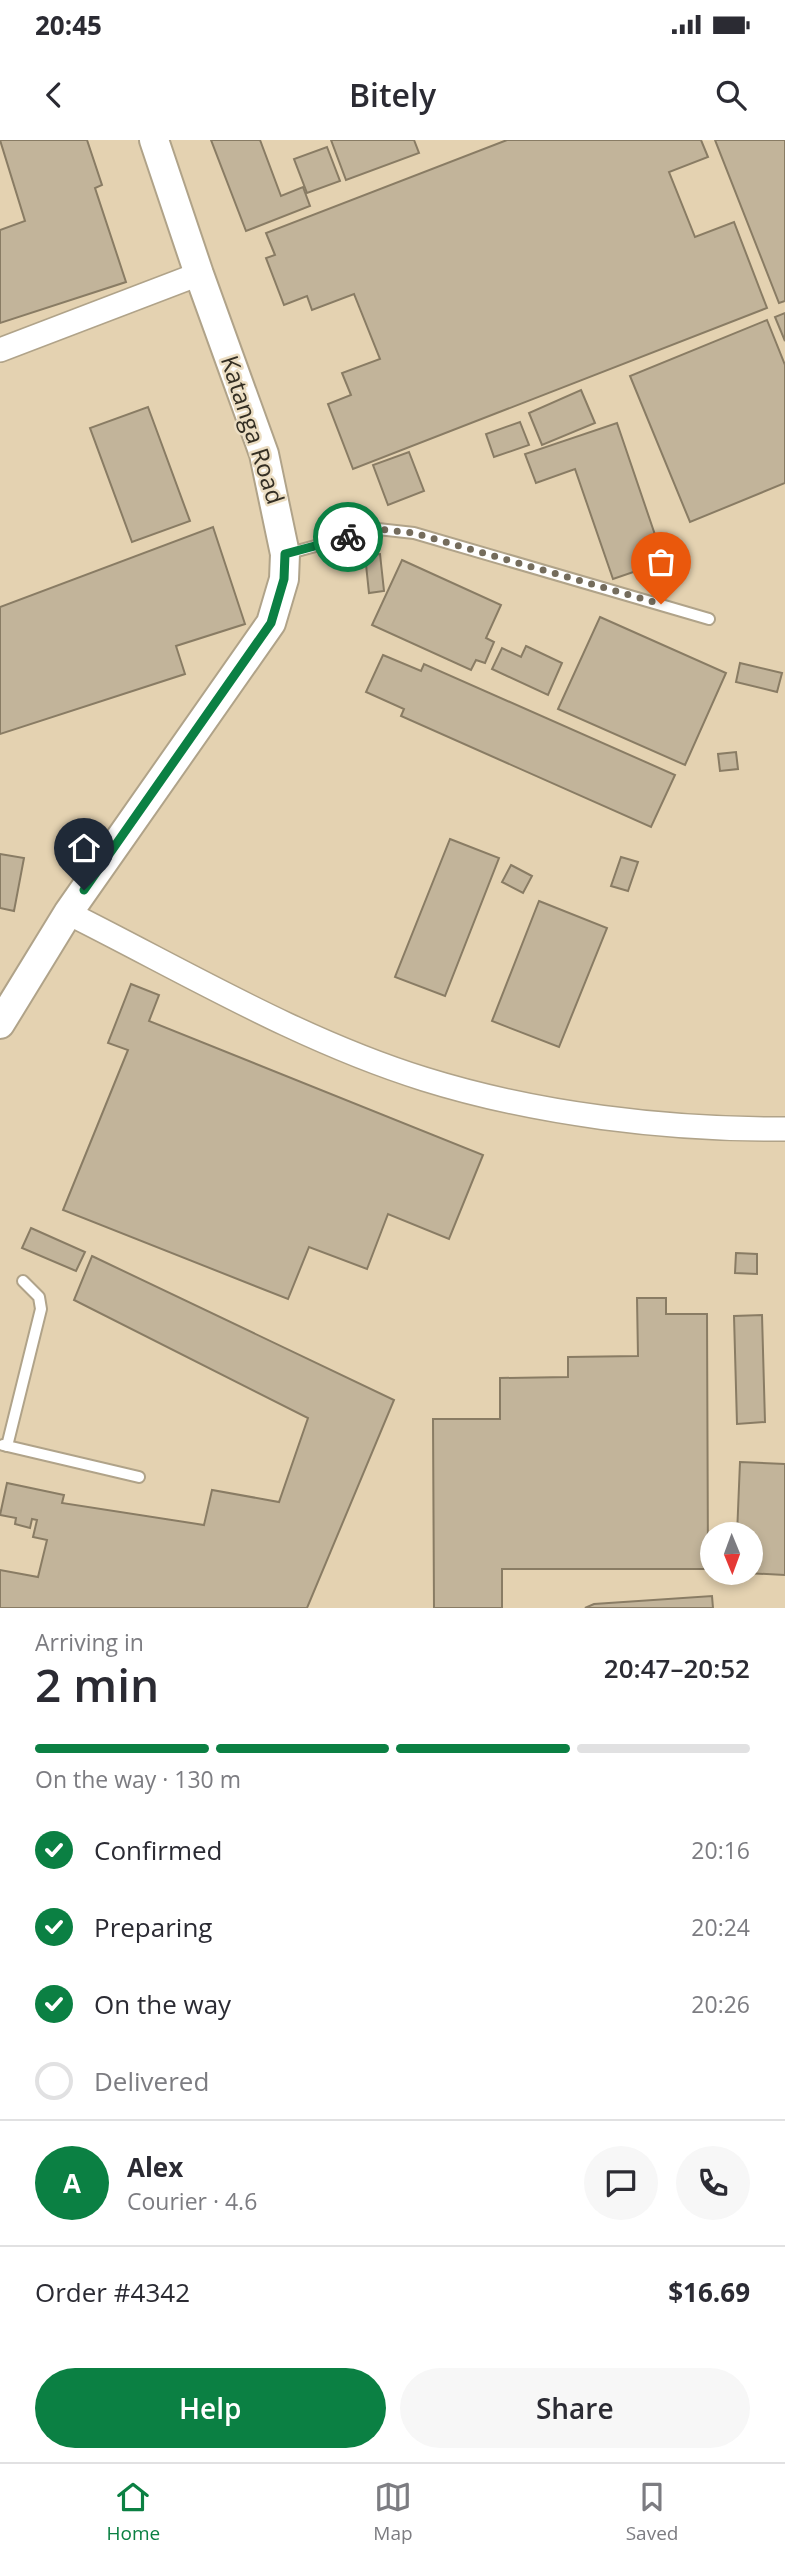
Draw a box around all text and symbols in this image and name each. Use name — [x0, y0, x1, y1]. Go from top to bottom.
text: 20:45 — [35, 7, 102, 43]
text: Bitely — [349, 73, 436, 116]
icon: back — [35, 76, 73, 114]
icon: search — [712, 76, 750, 114]
street label: Katanga Road — [214, 351, 293, 508]
courier — [313, 502, 383, 572]
icon: bike — [329, 518, 367, 556]
pin — [631, 532, 691, 604]
icon: bag — [642, 543, 680, 581]
pin — [54, 818, 114, 890]
icon: home — [65, 829, 103, 867]
north arrow — [700, 1522, 763, 1586]
map controls — [700, 1522, 763, 1585]
text: Arriving in — [35, 1626, 144, 1658]
text: 20:47–20:52 — [604, 1650, 750, 1686]
text: 2 min — [35, 1653, 159, 1715]
text: On the way · 130 m — [35, 1763, 241, 1795]
icon: check — [35, 1831, 73, 1869]
text: Confirmed — [94, 1832, 222, 1868]
text: 20:16 — [691, 1834, 750, 1866]
icon: check — [35, 1908, 73, 1946]
text: Preparing — [94, 1909, 212, 1945]
text: 20:24 — [691, 1911, 750, 1943]
icon: check — [35, 1985, 73, 2023]
text: On the way — [94, 1986, 231, 2022]
text: 20:26 — [691, 1988, 750, 2020]
text: Delivered — [94, 2063, 209, 2099]
button: chat — [584, 2146, 658, 2220]
button: phone — [676, 2146, 750, 2220]
text: Alex — [127, 2149, 183, 2185]
text: A — [63, 2165, 81, 2201]
text: Courier · 4.6 — [127, 2185, 257, 2217]
text: Order #4342 — [35, 2274, 190, 2310]
text: $16.69 — [668, 2274, 750, 2310]
button: Help — [35, 2368, 386, 2448]
button: Share — [400, 2368, 750, 2448]
tab: Home — [107, 2478, 160, 2546]
tab: Map — [373, 2478, 413, 2546]
tab: Saved — [626, 2478, 678, 2546]

